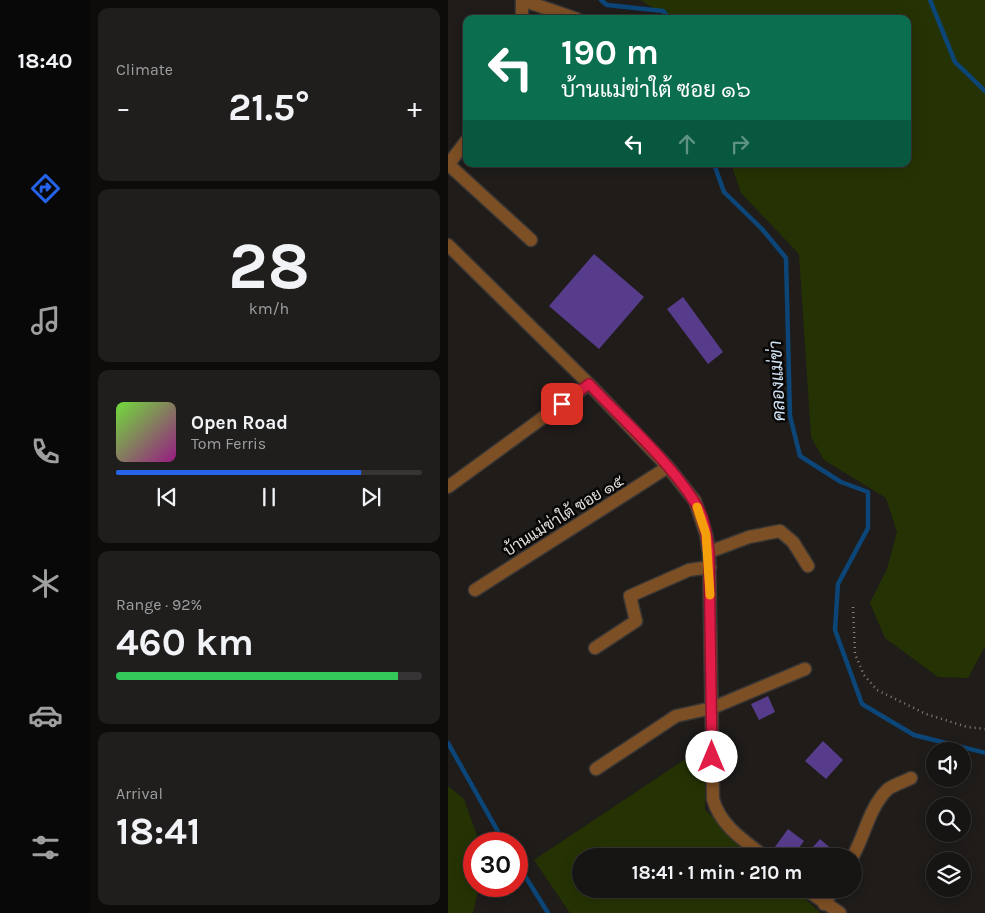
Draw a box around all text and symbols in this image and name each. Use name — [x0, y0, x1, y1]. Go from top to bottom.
text: 190 m — [561, 32, 659, 73]
icon: left — [478, 35, 543, 100]
text: 18:40 — [18, 48, 73, 74]
text: Climate — [116, 60, 173, 79]
text: บ้านแม่ข่าใต้ ซอย ๑๖ — [561, 77, 751, 103]
text: 21.5° — [228, 85, 310, 130]
text: − — [116, 91, 131, 124]
text: + — [407, 91, 422, 124]
icon: left — [620, 130, 648, 158]
icon: ahead — [673, 130, 701, 158]
icon: right — [726, 130, 754, 158]
icon: directions — [28, 171, 63, 206]
text: 28 — [228, 228, 310, 304]
text: km/h — [249, 299, 289, 318]
icon: music — [28, 303, 63, 338]
water label: คลองแม่ข่า — [763, 340, 790, 422]
pin — [541, 383, 583, 425]
icon: arrive — [548, 390, 576, 418]
text: Open Road — [191, 412, 288, 434]
icon: phone — [28, 434, 63, 469]
text: Tom Ferris — [191, 434, 266, 453]
street label: บ้านแม่ข่าใต้ ซอย ๑๕ — [499, 468, 628, 560]
icon: previous — [153, 483, 181, 511]
icon: pause — [255, 483, 283, 511]
icon: next — [357, 483, 385, 511]
icon: climate — [28, 566, 63, 601]
text: Range · 92% — [116, 595, 202, 614]
text: 460 km — [116, 620, 254, 665]
icon: car — [28, 698, 63, 733]
position arrow — [685, 730, 737, 782]
map controls — [926, 742, 971, 897]
button: sound — [926, 742, 971, 787]
text: Arrival — [116, 784, 163, 803]
button: search — [926, 797, 971, 842]
text: 18:41 — [116, 809, 201, 854]
icon: filters — [28, 830, 63, 865]
speed limit sign: 30 — [463, 832, 528, 897]
button: layers — [926, 852, 971, 897]
text: 18:41 · 1 min · 210 m — [632, 862, 802, 884]

